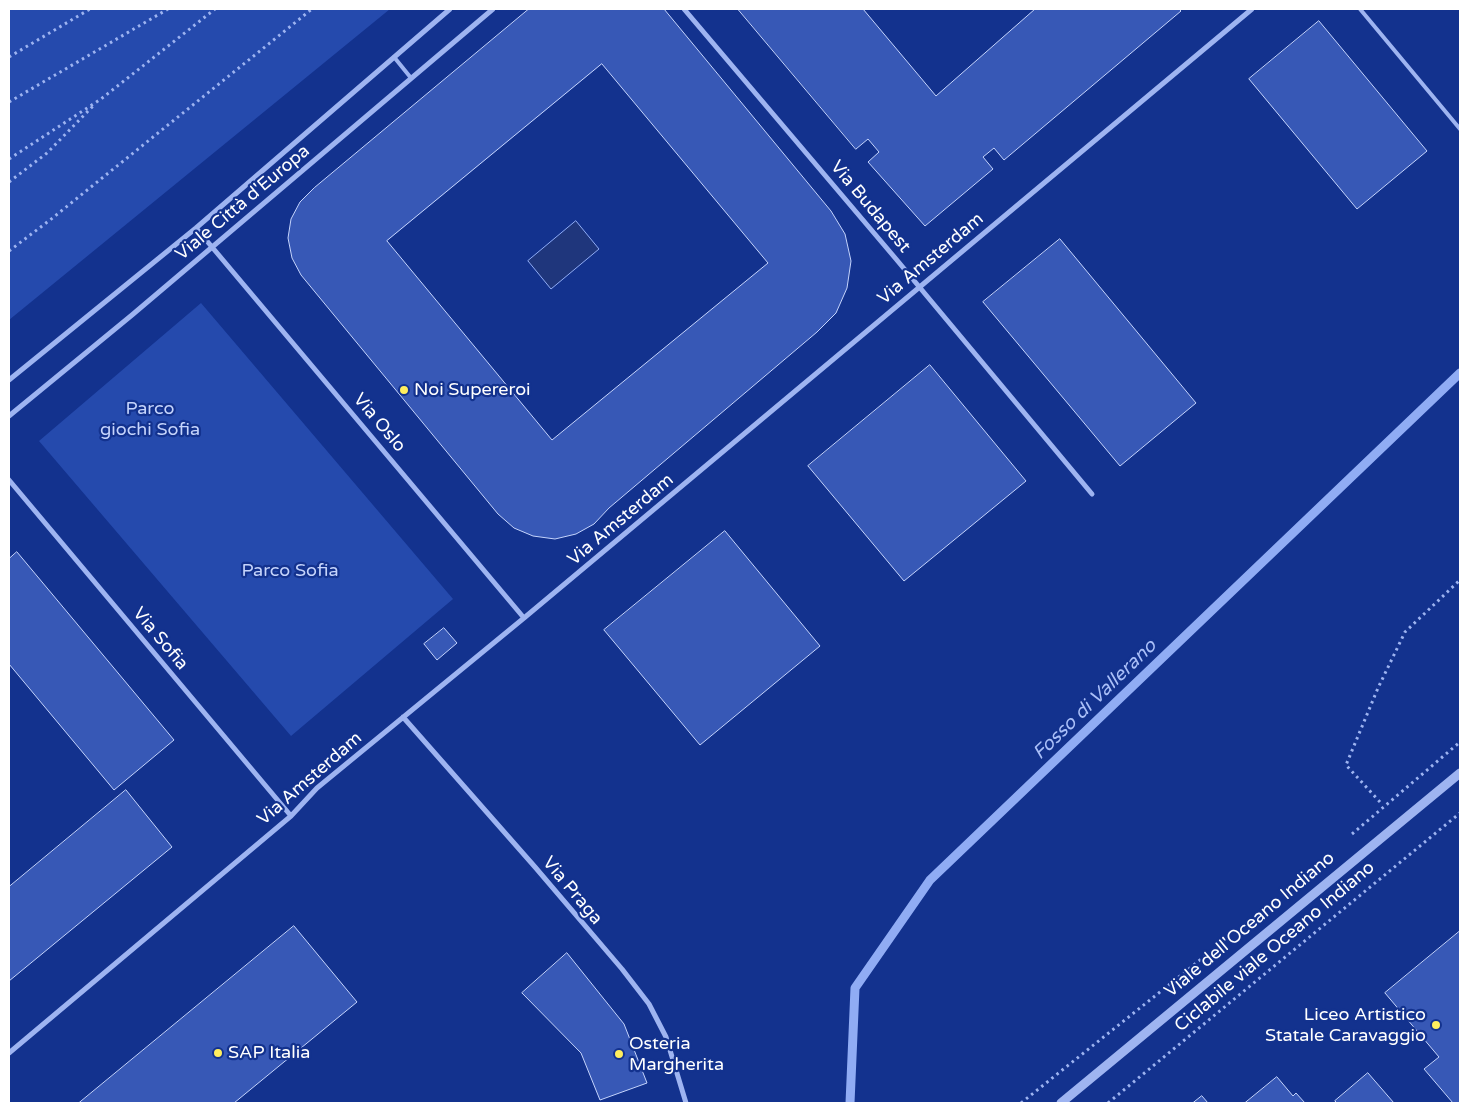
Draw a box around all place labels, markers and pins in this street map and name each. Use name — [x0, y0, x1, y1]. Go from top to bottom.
place label: Noi Supereroi — [414, 379, 531, 401]
marker: Noi Supereroi — [398, 384, 410, 396]
place label: Liceo Artistico Statale Caravaggio — [1265, 1004, 1426, 1046]
marker: Liceo Artistico Statale Caravaggio — [1430, 1019, 1442, 1031]
place label: Osteria Margherita — [629, 1033, 724, 1076]
place label: SAP Italia — [228, 1042, 310, 1064]
marker: SAP Italia — [212, 1047, 224, 1059]
marker: Osteria Margherita — [613, 1048, 625, 1060]

